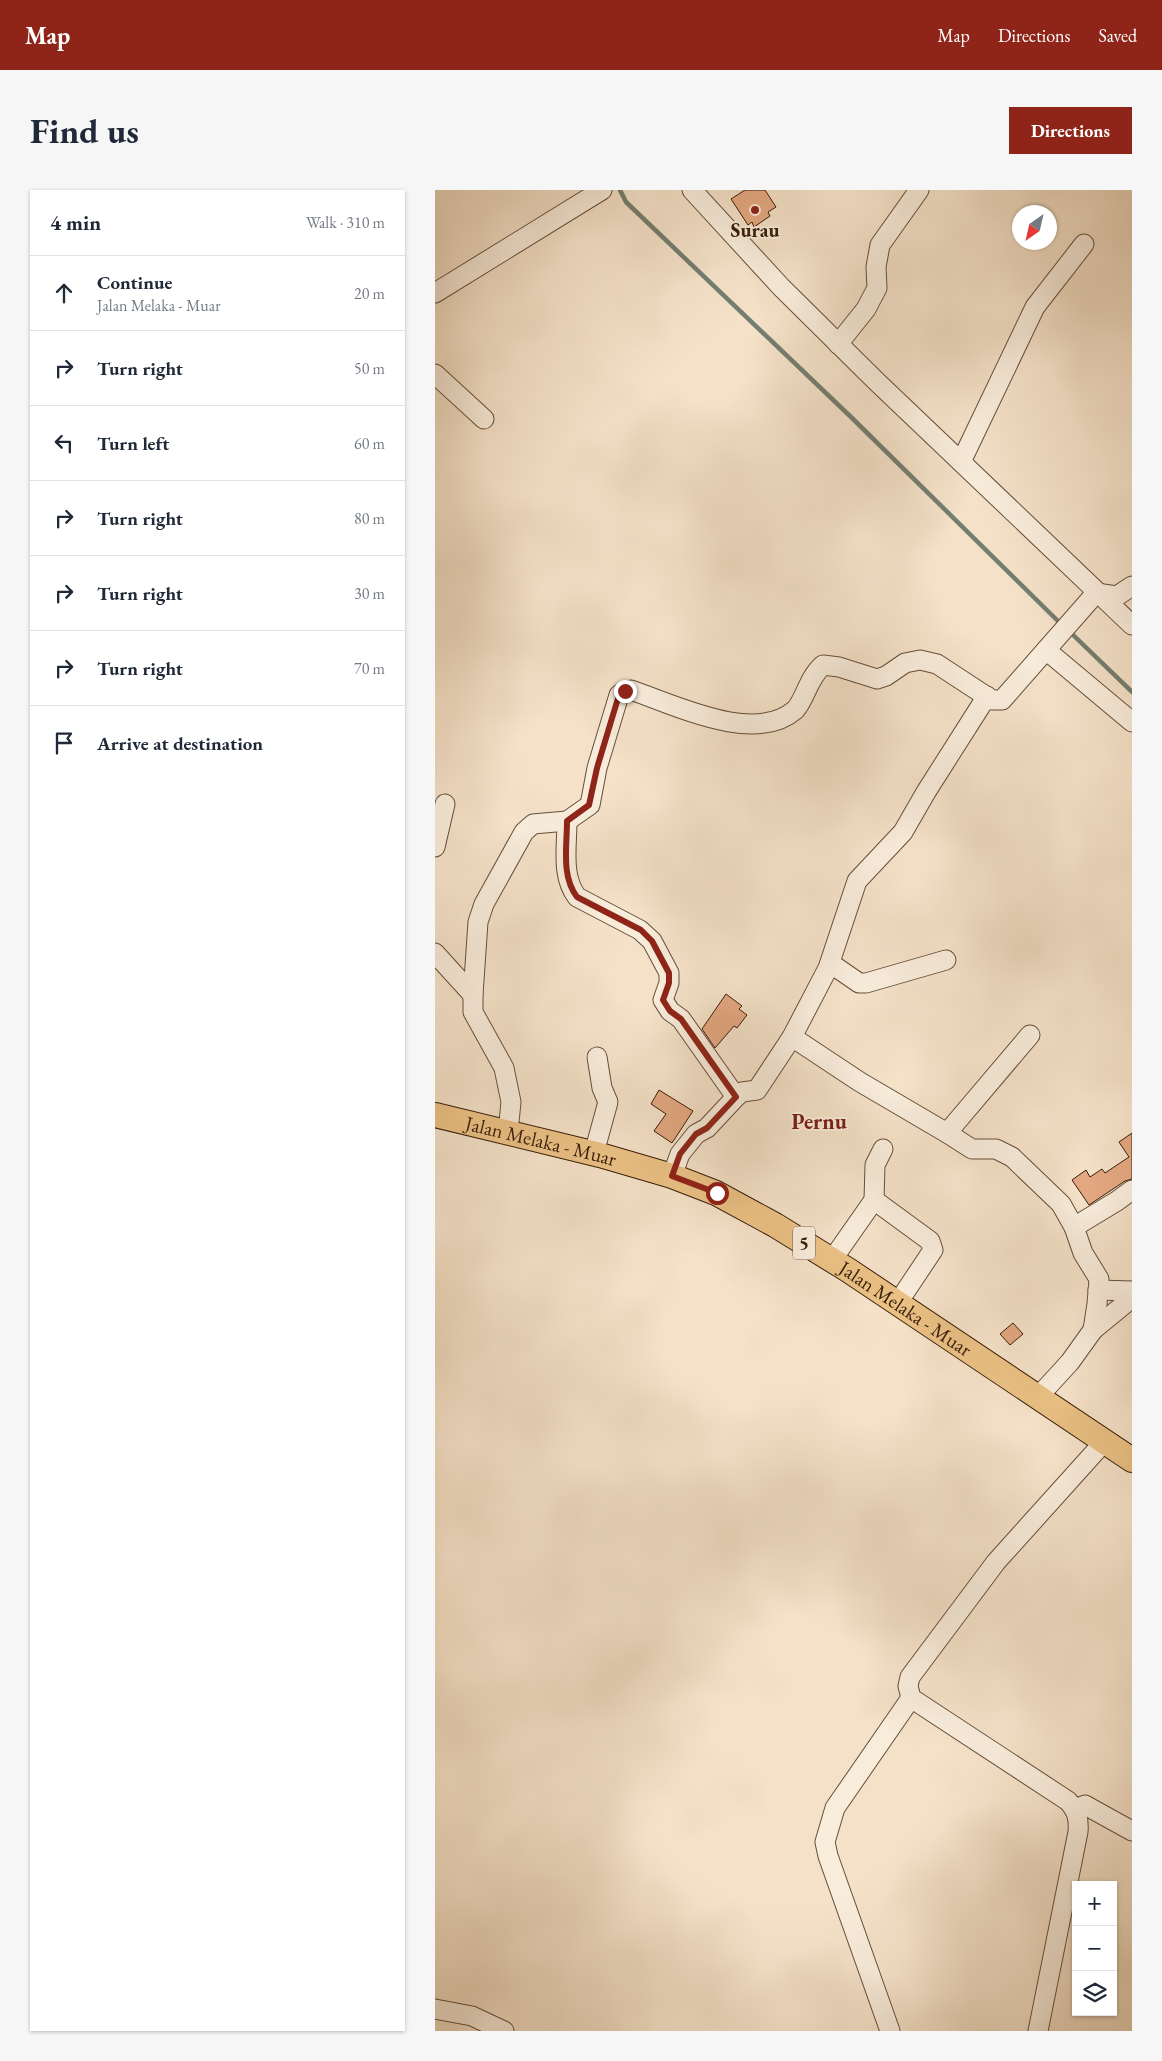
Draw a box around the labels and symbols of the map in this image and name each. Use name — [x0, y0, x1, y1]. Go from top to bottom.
marker: Surau — [749, 204, 761, 216]
north arrow — [1012, 205, 1057, 250]
place label: Surau — [731, 217, 779, 243]
route end — [614, 680, 637, 703]
district label: Pernu — [791, 1107, 847, 1136]
street label: Jalan Melaka - Muar — [461, 1109, 620, 1172]
route start — [706, 1182, 729, 1205]
road number: 5 — [793, 1226, 815, 1260]
street label: Jalan Melaka - Muar — [833, 1254, 977, 1362]

